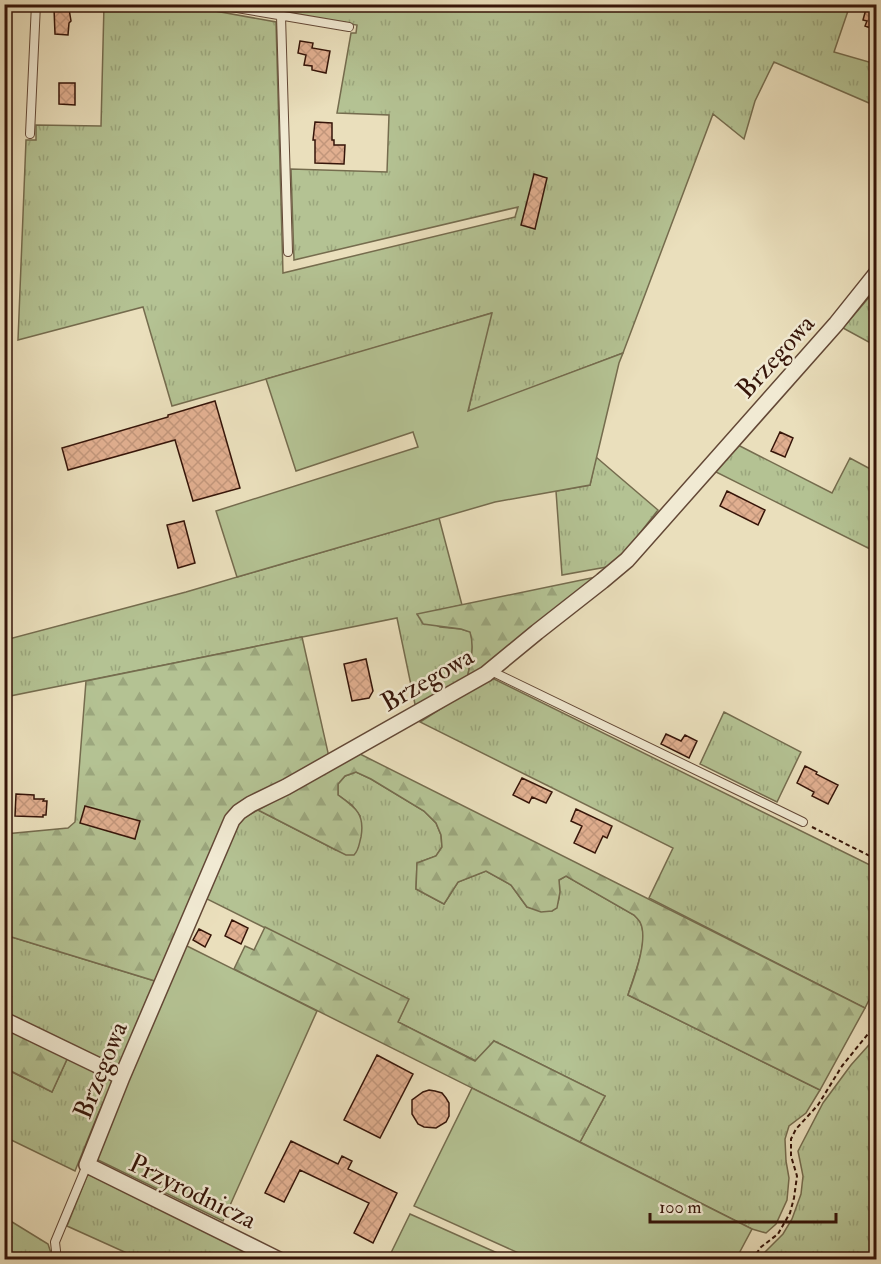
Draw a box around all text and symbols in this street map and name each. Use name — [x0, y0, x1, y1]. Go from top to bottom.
street label: Brzegowa — [730, 308, 822, 405]
street label: Brzegowa — [375, 640, 480, 719]
street label: Brzegowa — [67, 1017, 135, 1124]
street label: Przyrodnicza — [124, 1147, 262, 1237]
scale bar — [650, 1186, 836, 1224]
text: 100 m — [659, 1196, 702, 1219]

